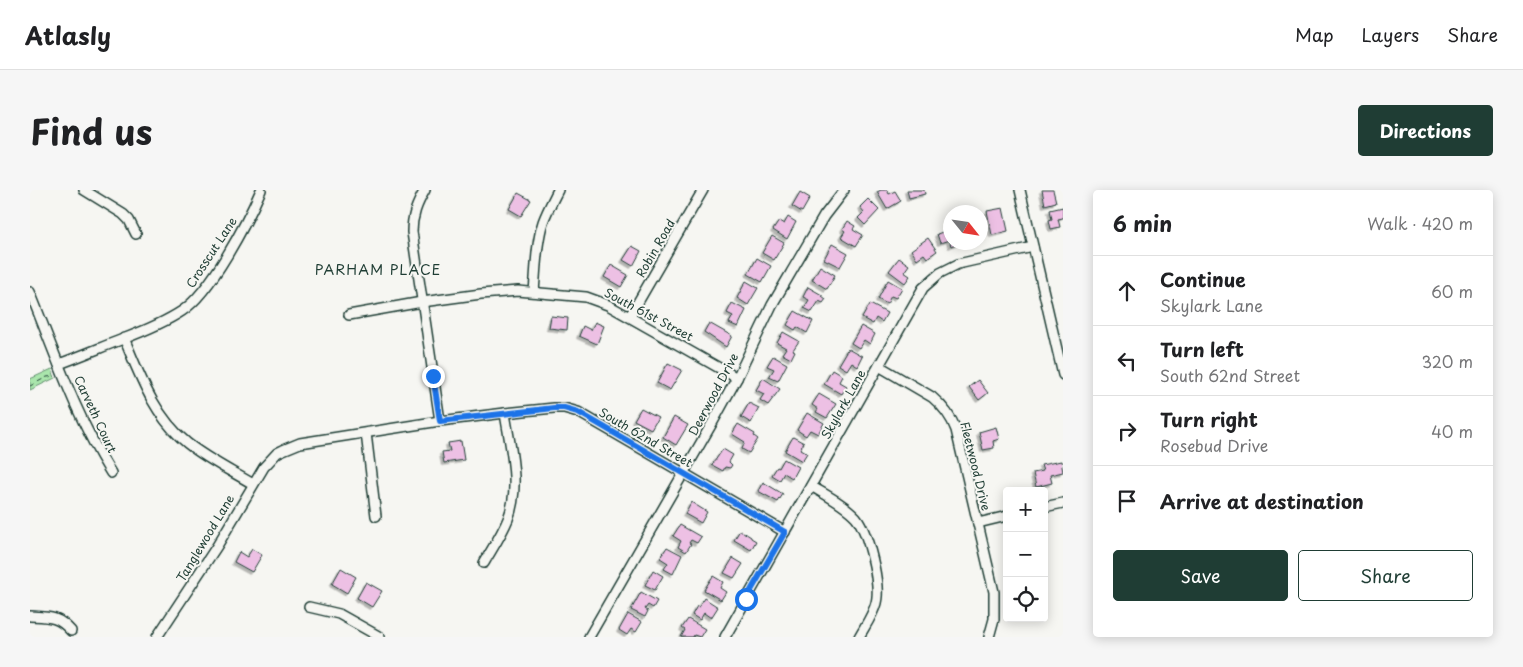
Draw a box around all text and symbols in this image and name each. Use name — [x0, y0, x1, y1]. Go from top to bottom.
text: Atlasly — [25, 17, 111, 53]
text: Map — [1295, 21, 1334, 48]
text: Layers — [1362, 21, 1419, 48]
text: Share — [1447, 21, 1498, 48]
text: Find us — [30, 104, 152, 157]
button: Directions — [1358, 105, 1493, 156]
north arrow — [943, 205, 988, 250]
text: 6 min — [1113, 207, 1172, 239]
text: Walk · 420 m — [1367, 211, 1473, 235]
street label: Crosscut Lane — [181, 213, 241, 291]
street label: Robin Road — [631, 215, 679, 281]
district label: PARHAM PLACE — [315, 259, 441, 280]
text: Continue — [1160, 265, 1246, 293]
icon: ahead — [1113, 277, 1141, 305]
text: 60 m — [1431, 279, 1473, 303]
street label: South 61st Street — [601, 283, 697, 345]
text: Skylark Lane — [1160, 293, 1263, 317]
text: Turn left — [1160, 335, 1244, 363]
icon: left — [1113, 347, 1141, 375]
text: 320 m — [1422, 349, 1473, 373]
street label: Deerwood Drive — [684, 350, 742, 438]
text: South 62nd Street — [1160, 363, 1300, 387]
route end — [422, 365, 445, 388]
street label: Skylark Lane — [816, 366, 870, 442]
street label: Carveth Court — [70, 372, 122, 456]
street label: South 62nd Street — [596, 403, 696, 471]
text: Turn right — [1160, 405, 1258, 433]
icon: right — [1113, 417, 1141, 445]
text: 40 m — [1431, 419, 1473, 443]
street label: Fleetwood Drive — [956, 420, 996, 512]
text: Rosebud Drive — [1160, 433, 1268, 457]
map controls — [1003, 487, 1048, 622]
button: + — [1003, 487, 1048, 532]
icon: arrive — [1113, 487, 1141, 515]
text: Arrive at destination — [1160, 487, 1364, 515]
street label: Tanglewood Lane — [172, 491, 238, 585]
button: − — [1003, 532, 1048, 577]
button: Save — [1113, 550, 1288, 601]
button: Share — [1298, 550, 1473, 601]
button: locate — [1003, 577, 1048, 622]
route start — [735, 588, 758, 611]

